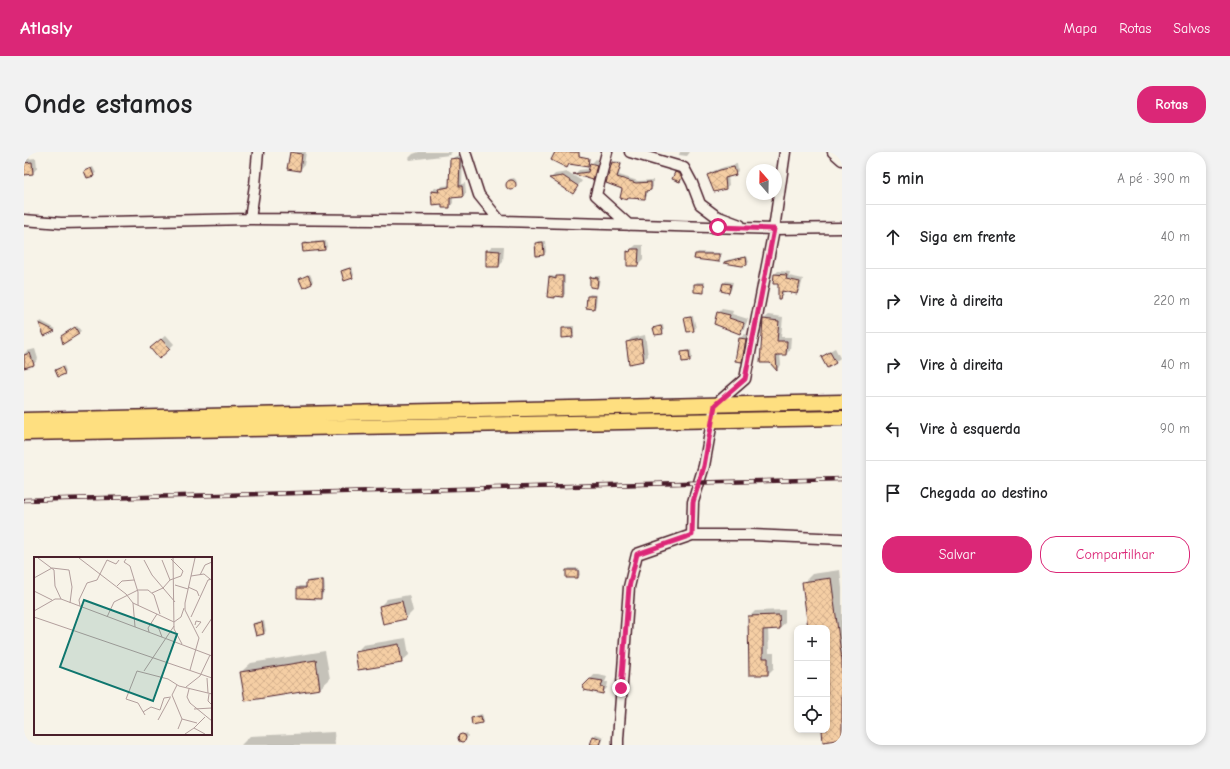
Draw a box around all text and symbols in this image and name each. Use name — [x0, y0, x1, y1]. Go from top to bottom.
text: Atlasly — [20, 17, 72, 39]
text: Mapa — [1064, 20, 1097, 37]
text: Rotas — [1119, 20, 1151, 37]
text: Salvos — [1173, 20, 1210, 37]
button: Rotas — [1137, 86, 1206, 123]
text: Onde estamos — [24, 88, 192, 120]
north arrow — [746, 164, 782, 200]
text: 5 min — [882, 169, 924, 188]
text: A pé · 390 m — [1117, 171, 1190, 186]
route start — [709, 218, 727, 236]
icon: ahead — [882, 226, 904, 248]
text: Siga em frente — [920, 228, 1016, 246]
text: 40 m — [1161, 229, 1190, 244]
icon: right — [882, 290, 904, 312]
text: Vire à direita — [920, 292, 1003, 310]
text: 220 m — [1153, 293, 1190, 308]
icon: right — [882, 354, 904, 376]
text: Vire à direita — [920, 356, 1003, 374]
text: 40 m — [1161, 357, 1190, 372]
icon: left — [882, 418, 904, 440]
text: Vire à esquerda — [920, 420, 1021, 438]
text: 90 m — [1160, 421, 1190, 436]
icon: arrive — [882, 482, 904, 504]
text: Chegada ao destino — [920, 484, 1048, 502]
button: Salvar — [882, 536, 1032, 573]
button: Compartilhar — [1040, 536, 1190, 573]
inset map — [34, 557, 212, 735]
map controls — [794, 625, 830, 733]
button: + — [794, 625, 830, 661]
button: − — [794, 661, 830, 697]
route end — [612, 679, 630, 697]
button: locate — [794, 697, 830, 733]

